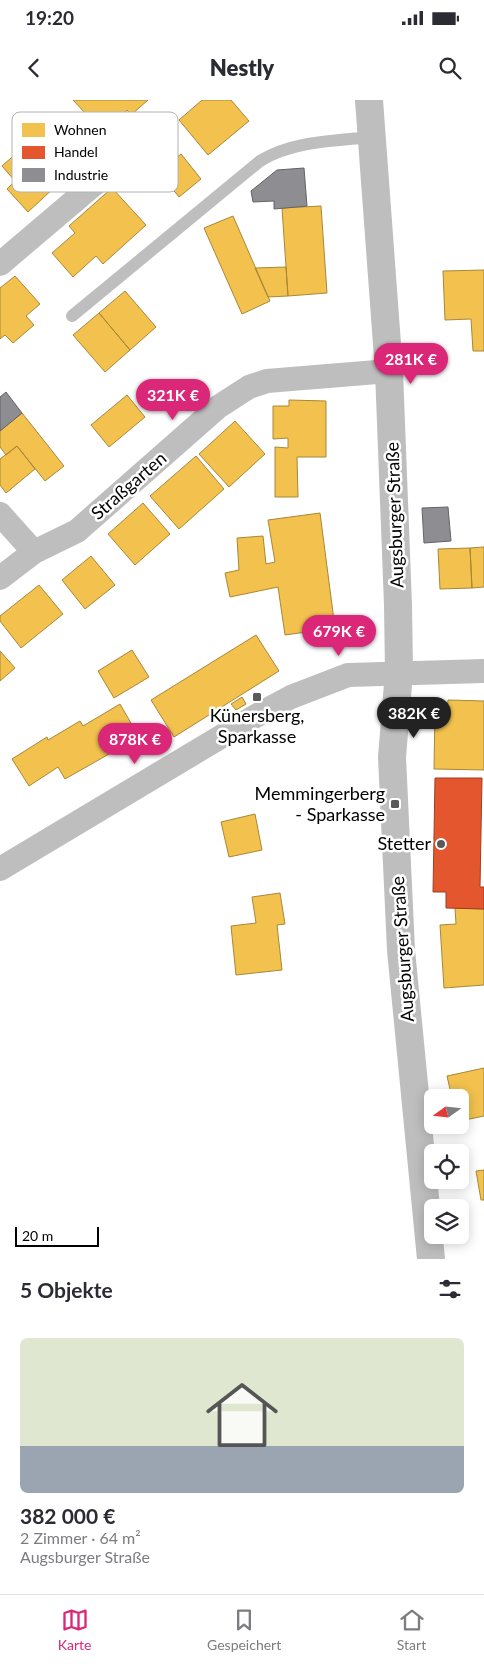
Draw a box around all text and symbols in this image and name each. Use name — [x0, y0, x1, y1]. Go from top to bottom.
text: 19:20 — [25, 6, 74, 29]
icon: back — [20, 54, 48, 82]
text: Nestly — [210, 54, 274, 81]
icon: search — [436, 54, 464, 82]
legend — [12, 112, 178, 192]
text: Wohnen — [54, 121, 106, 138]
text: Handel — [54, 143, 98, 160]
text: Industrie — [54, 166, 108, 183]
pin: 281K € — [370, 342, 452, 385]
text: 281K € — [385, 349, 437, 368]
pin: 321K € — [132, 378, 214, 421]
text: 321K € — [147, 385, 199, 404]
street label: Augsburger Straße — [380, 442, 408, 588]
street label: Straßgarten — [86, 447, 170, 524]
pin: 679K € — [298, 614, 380, 657]
text: 679K € — [313, 621, 365, 640]
marker: Künersberg, Sparkasse — [251, 691, 263, 703]
pin: 382K € — [373, 696, 455, 739]
text: 382K € — [388, 703, 440, 722]
place label: Künersberg, Sparkasse — [210, 704, 304, 747]
pin: 878K € — [94, 722, 176, 765]
text: 878K € — [109, 729, 161, 748]
place label: Memmingerberg - Sparkasse — [255, 782, 385, 825]
marker: Memmingerberg - Sparkasse — [389, 798, 401, 810]
place label: Stetter — [377, 832, 431, 854]
marker: Stetter — [435, 838, 447, 850]
street label: Augsburger Straße — [386, 875, 418, 1023]
north arrow — [424, 1089, 469, 1134]
map controls — [424, 1089, 469, 1244]
button: locate — [424, 1144, 469, 1189]
button: layers — [424, 1199, 469, 1244]
scale bar — [15, 1224, 99, 1247]
text: 20 m — [22, 1227, 53, 1244]
icon: filters — [436, 1275, 464, 1303]
text: 5 Objekte — [20, 1277, 113, 1302]
icon: home — [197, 1370, 287, 1460]
text: 382 000 € — [20, 1503, 115, 1528]
text: 2 Zimmer · 64 m² — [20, 1528, 141, 1547]
text: Augsburger Straße — [20, 1547, 150, 1566]
tab: Karte — [58, 1606, 91, 1653]
tab: Gespeichert — [207, 1606, 281, 1653]
tab: Start — [397, 1606, 426, 1653]

